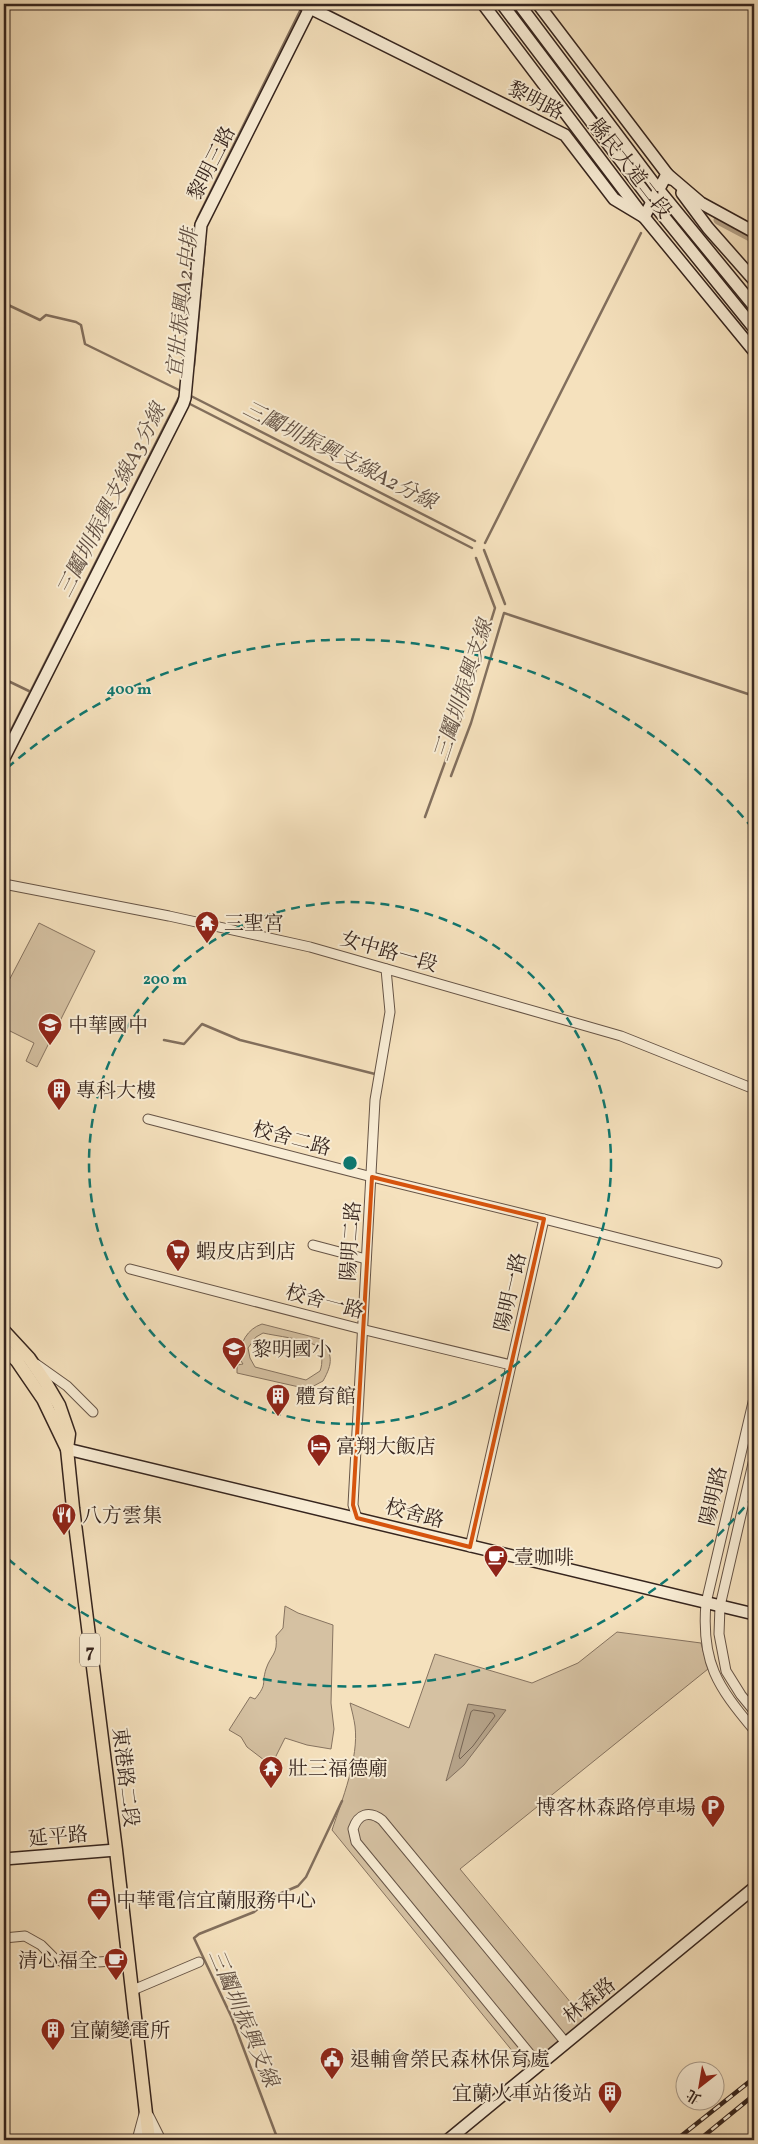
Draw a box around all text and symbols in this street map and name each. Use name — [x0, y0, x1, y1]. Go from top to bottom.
street label: 黎明路 — [502, 76, 568, 128]
street label: 縣民大道二段 — [581, 113, 677, 225]
street label: 黎明三路 — [182, 122, 243, 206]
water label: 宜壯振興A2中排 — [161, 224, 206, 380]
water label: 三鬮圳振興支線A2分線 — [238, 395, 443, 519]
water label: 三鬮圳振興支線A3分線 — [51, 397, 175, 602]
water label: 三鬮圳振興支線 — [428, 614, 502, 765]
text: 400 m — [107, 680, 152, 701]
temple icon: 三聖宮 — [194, 910, 220, 944]
place label: 三聖宮 — [224, 911, 284, 939]
street label: 女中路一段 — [337, 926, 440, 980]
text: 200 m — [143, 970, 187, 991]
school or university icon: 中華國中 — [37, 1012, 63, 1046]
place label: 中華國中 — [68, 1013, 148, 1041]
building icon: 專科大樓 — [46, 1077, 72, 1111]
place label: 專科大樓 — [76, 1078, 156, 1106]
street label: 校舍二路 — [249, 1116, 334, 1164]
centre of rings — [341, 1154, 359, 1172]
street label: 陽明二路 — [335, 1200, 369, 1282]
supermarket icon: 蝦皮店到店 — [165, 1238, 191, 1272]
place label: 蝦皮店到店 — [196, 1239, 296, 1267]
street label: 陽明一路 — [489, 1250, 535, 1335]
street label: 校舍一路 — [282, 1279, 367, 1327]
school or university icon: 黎明國小 — [221, 1336, 247, 1370]
place label: 黎明國小 — [252, 1337, 332, 1365]
building icon: 體育館 — [265, 1383, 291, 1417]
place label: 體育館 — [296, 1384, 356, 1412]
hotel icon: 富翔大飯店 — [306, 1433, 332, 1467]
place label: 富翔大飯店 — [336, 1434, 436, 1462]
street label: 陽明路 — [695, 1464, 735, 1529]
street label: 校舍路 — [382, 1494, 447, 1536]
restaurant icon: 八方雲集 — [51, 1502, 77, 1536]
place label: 八方雲集 — [82, 1503, 162, 1531]
cafe icon: 壹咖啡 — [483, 1544, 509, 1578]
place label: 壹咖啡 — [514, 1545, 574, 1573]
road number: 7 — [80, 1634, 100, 1666]
street label: 東港路二段 — [104, 1726, 144, 1829]
temple icon: 壯三福德廟 — [258, 1755, 284, 1789]
place label: 壯三福德廟 — [288, 1756, 388, 1784]
parking icon: 博客林森路停車場 — [700, 1794, 726, 1828]
place label: 博客林森路停車場 — [536, 1795, 696, 1823]
street label: 延平路 — [27, 1821, 89, 1855]
office icon: 中華電信宜蘭服務中心 — [86, 1887, 112, 1921]
place label: 中華電信宜蘭服務中心 — [116, 1888, 316, 1916]
water label: 三鬮圳振興支線 — [201, 1945, 285, 2094]
cafe icon: 清心福全 — [103, 1947, 129, 1981]
place label: 清心福全 — [18, 1948, 98, 1976]
street label: 林森路 — [558, 1972, 622, 2031]
building icon: 宜蘭變電所 — [40, 2017, 66, 2051]
place label: 宜蘭變電所 — [70, 2018, 170, 2046]
public building icon: 退輔會榮民森林保育處 — [319, 2046, 345, 2080]
place label: 退輔會榮民森林保育處 — [350, 2047, 550, 2075]
north arrow — [676, 2062, 726, 2112]
building icon: 宜蘭火車站後站 — [597, 2080, 623, 2114]
place label: 宜蘭火車站後站 — [452, 2081, 592, 2109]
text: 北 — [683, 2084, 705, 2108]

